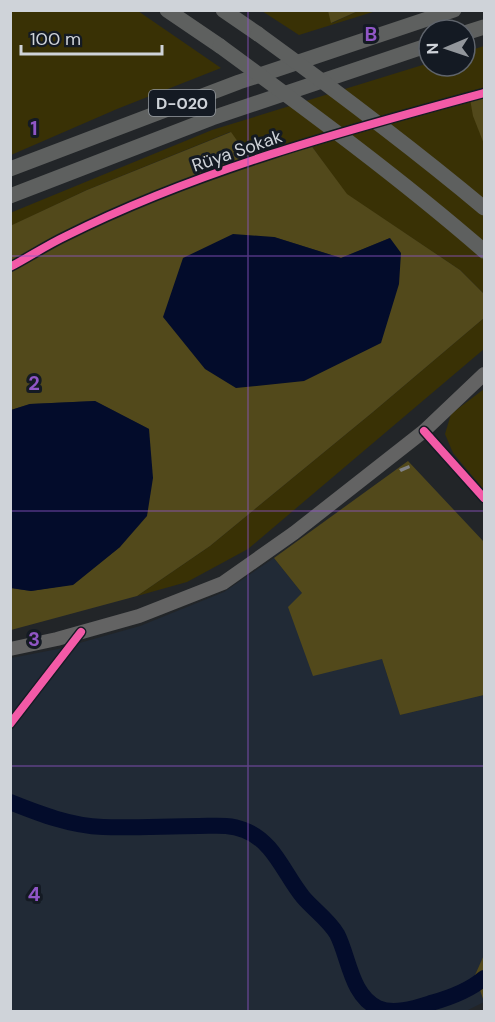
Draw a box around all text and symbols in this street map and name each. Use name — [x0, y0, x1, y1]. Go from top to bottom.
scale bar — [21, 18, 162, 56]
north arrow — [417, 18, 477, 78]
text: B — [365, 21, 377, 47]
text: 100 m — [30, 27, 81, 51]
text: N — [422, 42, 443, 55]
road number: D-020 — [149, 90, 215, 116]
text: 1 — [30, 115, 38, 141]
street label: Rüya Sokak — [189, 124, 285, 178]
text: 2 — [28, 370, 40, 396]
text: 3 — [28, 626, 40, 652]
text: 4 — [28, 881, 41, 907]

